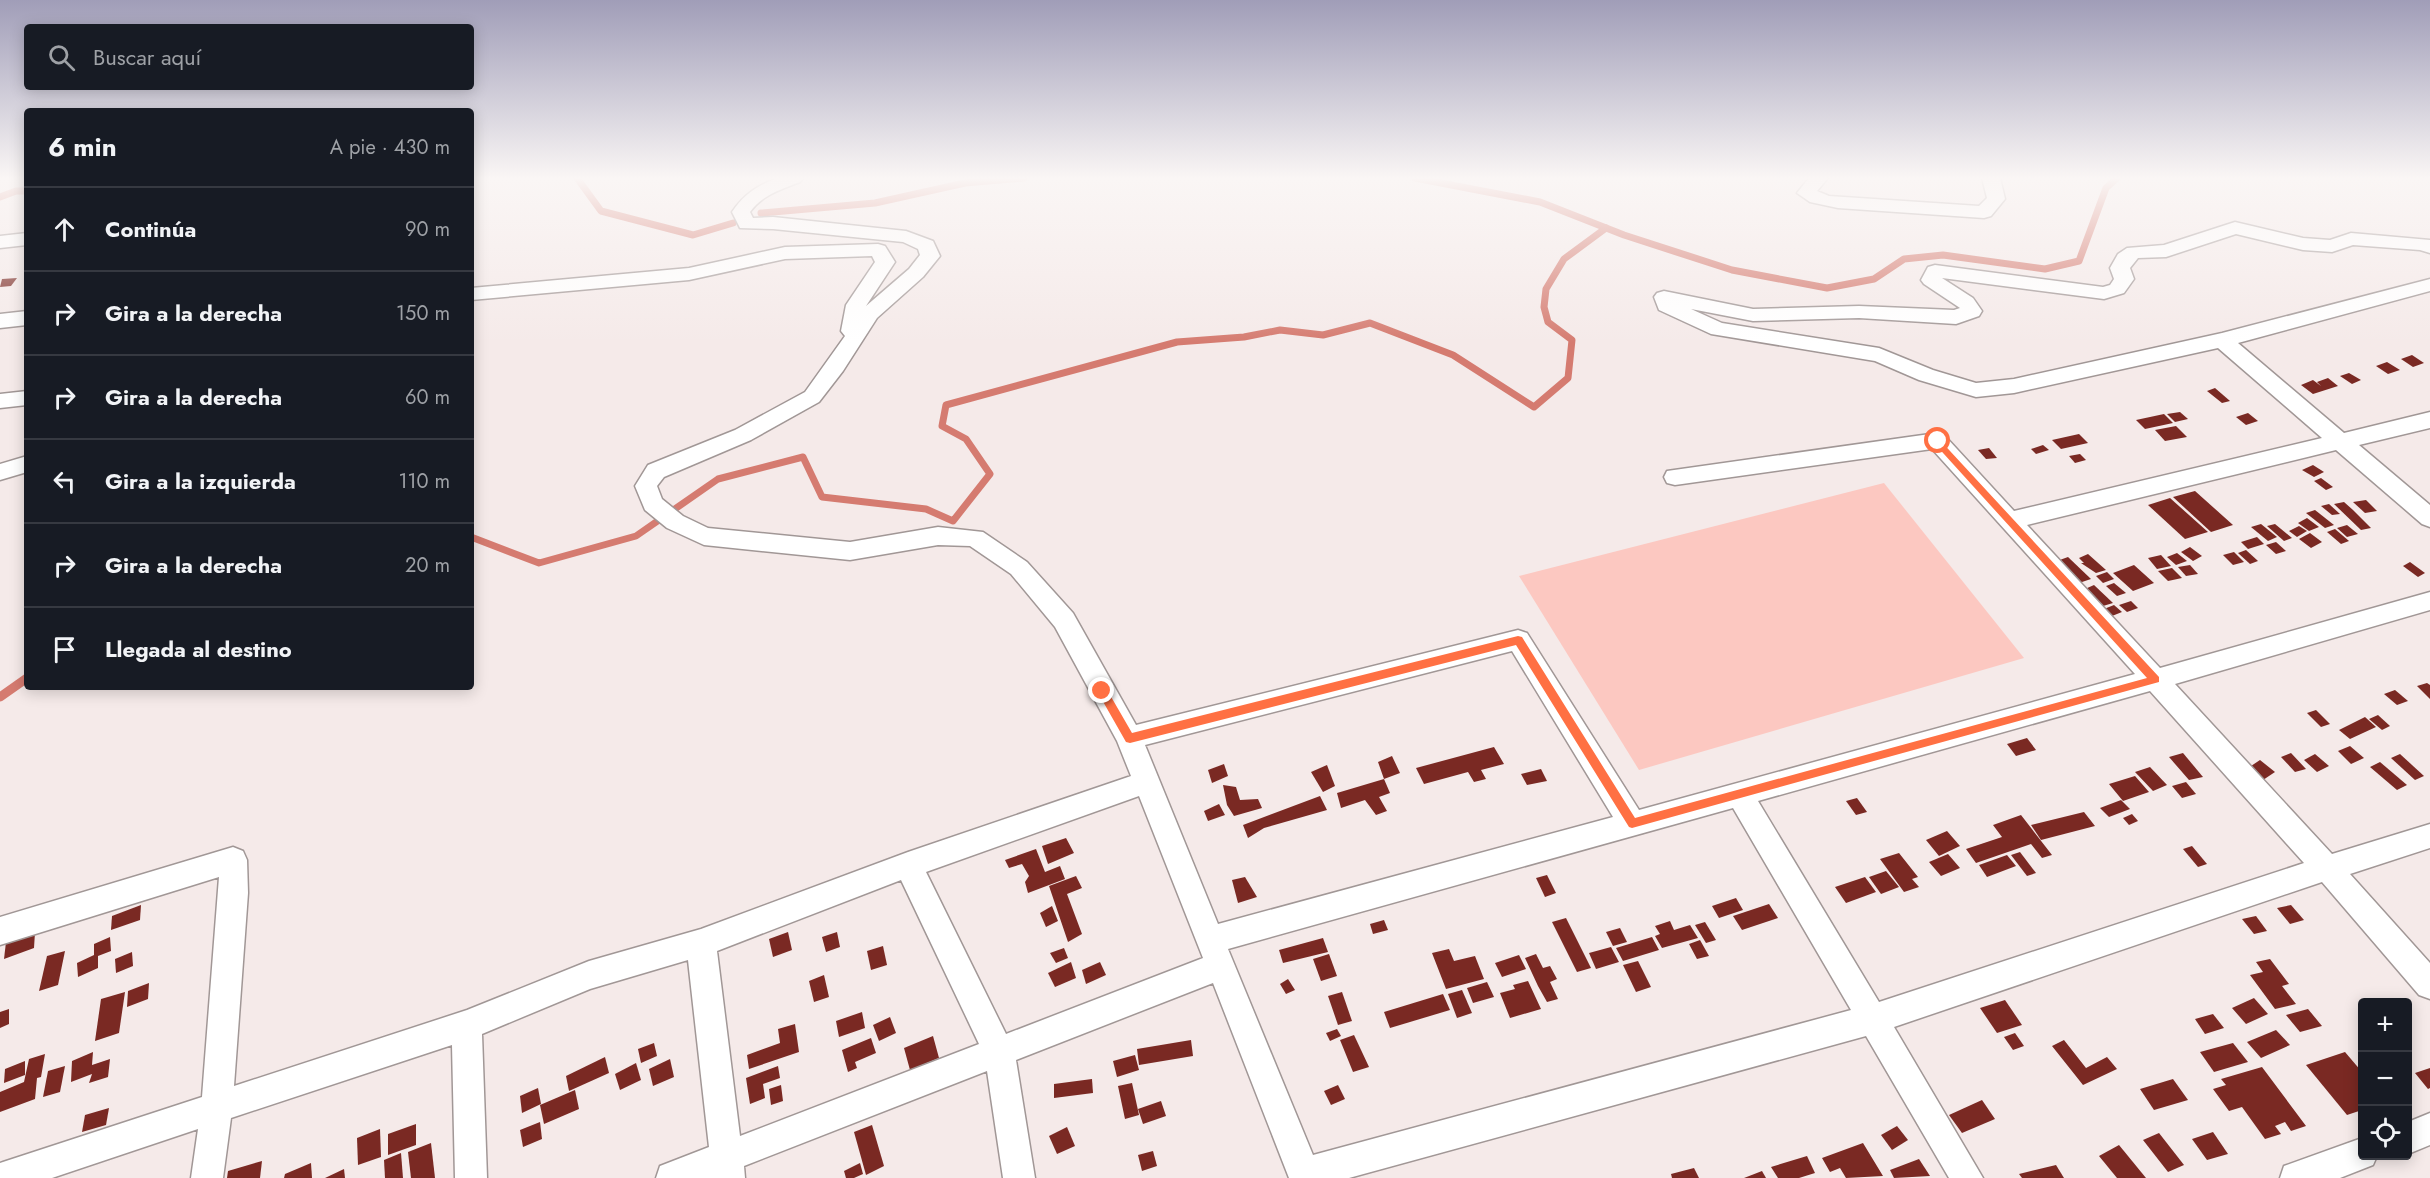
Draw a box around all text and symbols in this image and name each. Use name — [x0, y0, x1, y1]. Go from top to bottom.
search box — [24, 24, 474, 90]
icon: search — [45, 41, 78, 74]
text: Buscar aquí — [93, 41, 201, 73]
text: 6 min — [48, 128, 117, 166]
text: A pie · 430 m — [330, 133, 450, 162]
icon: ahead — [48, 213, 81, 246]
text: Continúa — [105, 213, 196, 245]
text: 90 m — [405, 215, 450, 244]
icon: right — [48, 297, 81, 330]
text: Gira a la derecha — [105, 297, 282, 329]
text: 150 m — [396, 299, 450, 328]
icon: right — [48, 381, 81, 414]
text: Gira a la derecha — [105, 381, 282, 413]
text: 60 m — [405, 383, 450, 412]
route start — [1924, 427, 1950, 453]
icon: left — [48, 465, 81, 498]
text: Gira a la izquierda — [105, 465, 296, 497]
text: 110 m — [398, 467, 450, 496]
icon: right — [48, 549, 81, 582]
text: Gira a la derecha — [105, 549, 282, 581]
text: 20 m — [405, 551, 450, 580]
icon: arrive — [48, 633, 81, 666]
text: Llegada al destino — [105, 633, 292, 665]
route end — [1088, 677, 1114, 703]
map controls — [2358, 998, 2412, 1160]
button: + — [2358, 998, 2412, 1052]
button: − — [2358, 1052, 2412, 1106]
button: locate — [2358, 1106, 2412, 1160]

